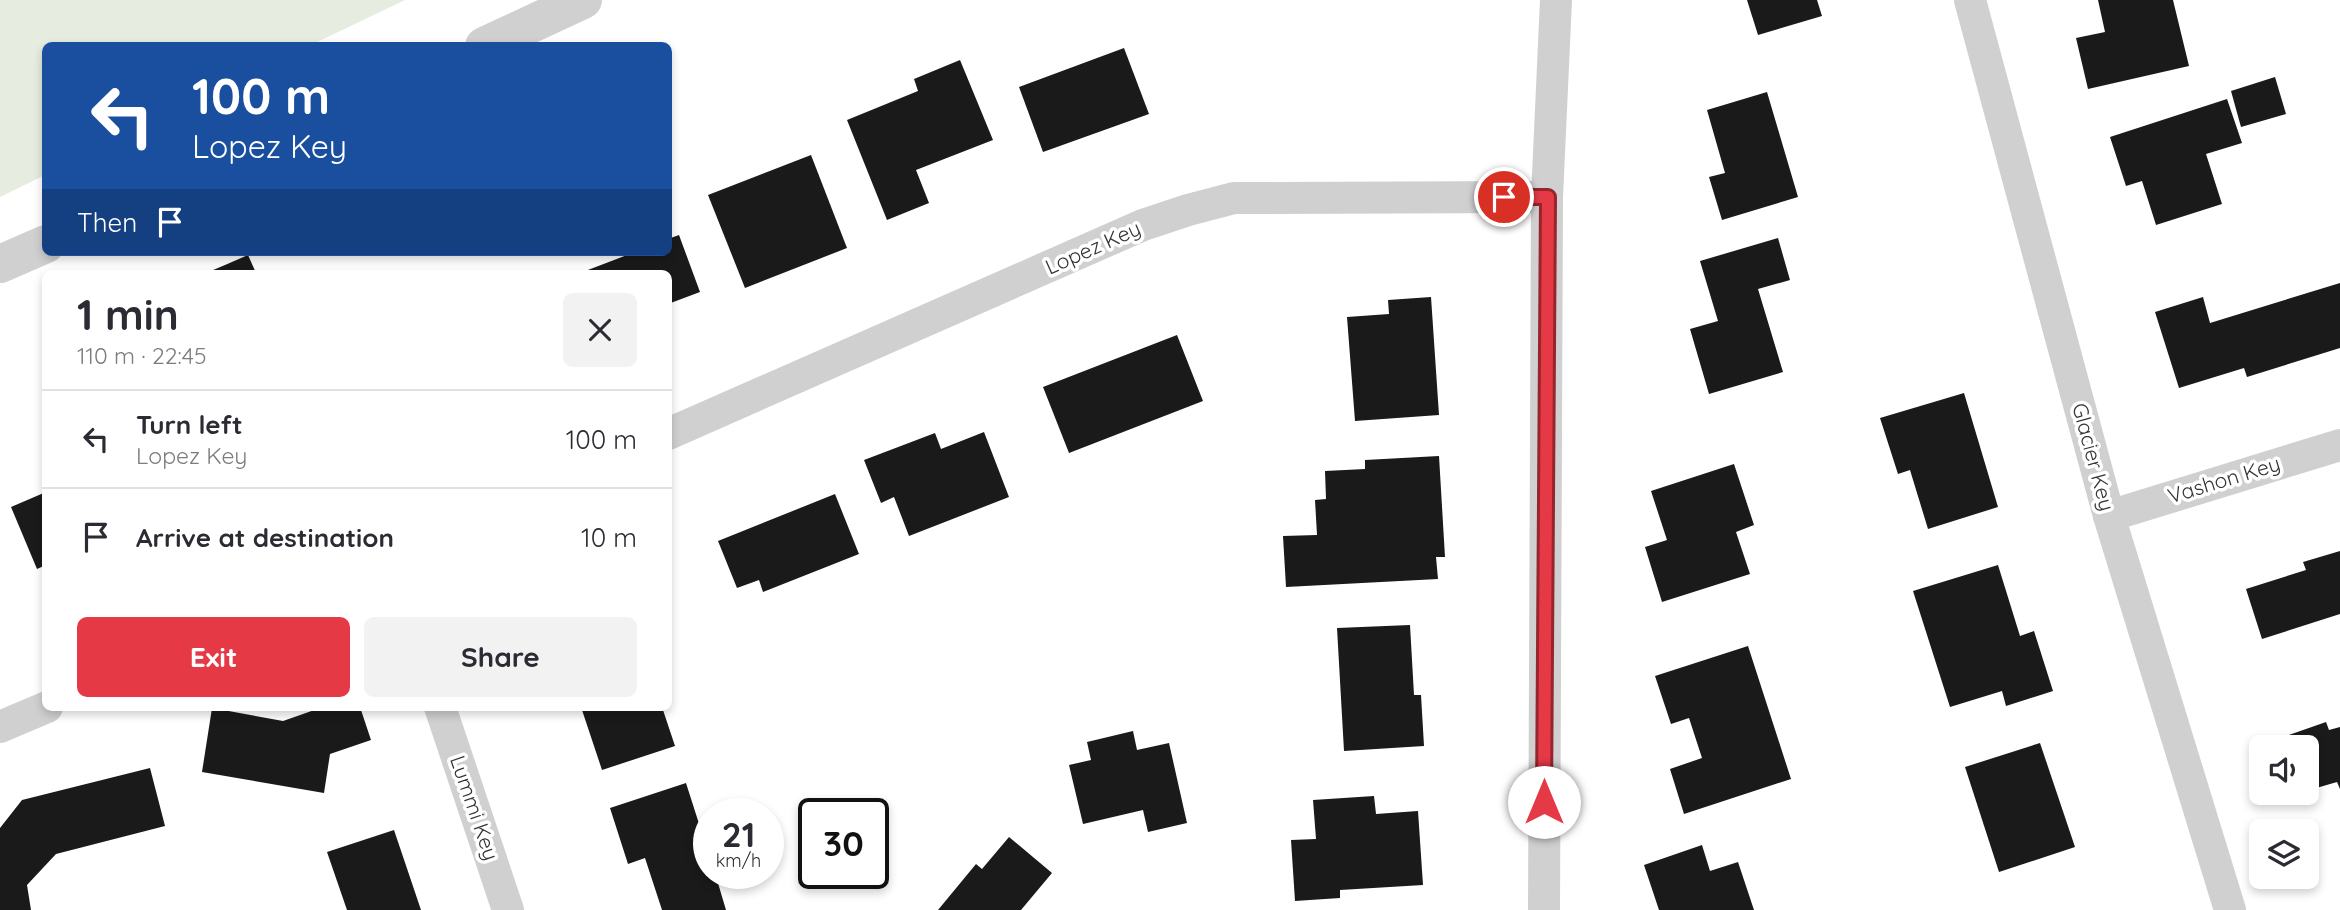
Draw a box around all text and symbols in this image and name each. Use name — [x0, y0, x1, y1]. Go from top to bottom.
text: 100 m — [192, 65, 330, 126]
icon: left — [77, 70, 168, 161]
text: Lopez Key — [192, 126, 347, 166]
pin — [1474, 167, 1534, 227]
icon: arrive — [1485, 178, 1523, 216]
icon: arrive — [151, 203, 189, 241]
text: Then — [77, 206, 137, 239]
street label: Lopez Key — [1041, 215, 1144, 280]
text: 1 min — [77, 288, 179, 341]
button: close — [563, 293, 637, 367]
text: 110 m · 22:45 — [77, 341, 207, 370]
street label: Glacier Key — [2067, 400, 2121, 514]
text: Turn left — [136, 408, 243, 441]
icon: left — [77, 420, 115, 458]
text: 100 m — [566, 423, 637, 456]
text: Lopez Key — [136, 441, 247, 470]
street label: Vashon Key — [2164, 450, 2283, 508]
icon: arrive — [77, 518, 115, 556]
text: Arrive at destination — [136, 521, 394, 554]
text: 10 m — [581, 521, 637, 554]
button: Exit — [77, 617, 350, 697]
button: Share — [364, 617, 637, 697]
map controls — [2249, 735, 2319, 889]
button: sound — [2249, 735, 2319, 805]
street label: Lummi Key — [445, 752, 505, 863]
position arrow — [1507, 765, 1581, 839]
speed limit sign: 30 — [798, 798, 889, 889]
text: 21 — [722, 812, 755, 856]
button: layers — [2249, 819, 2319, 889]
text: km/h — [716, 849, 761, 872]

